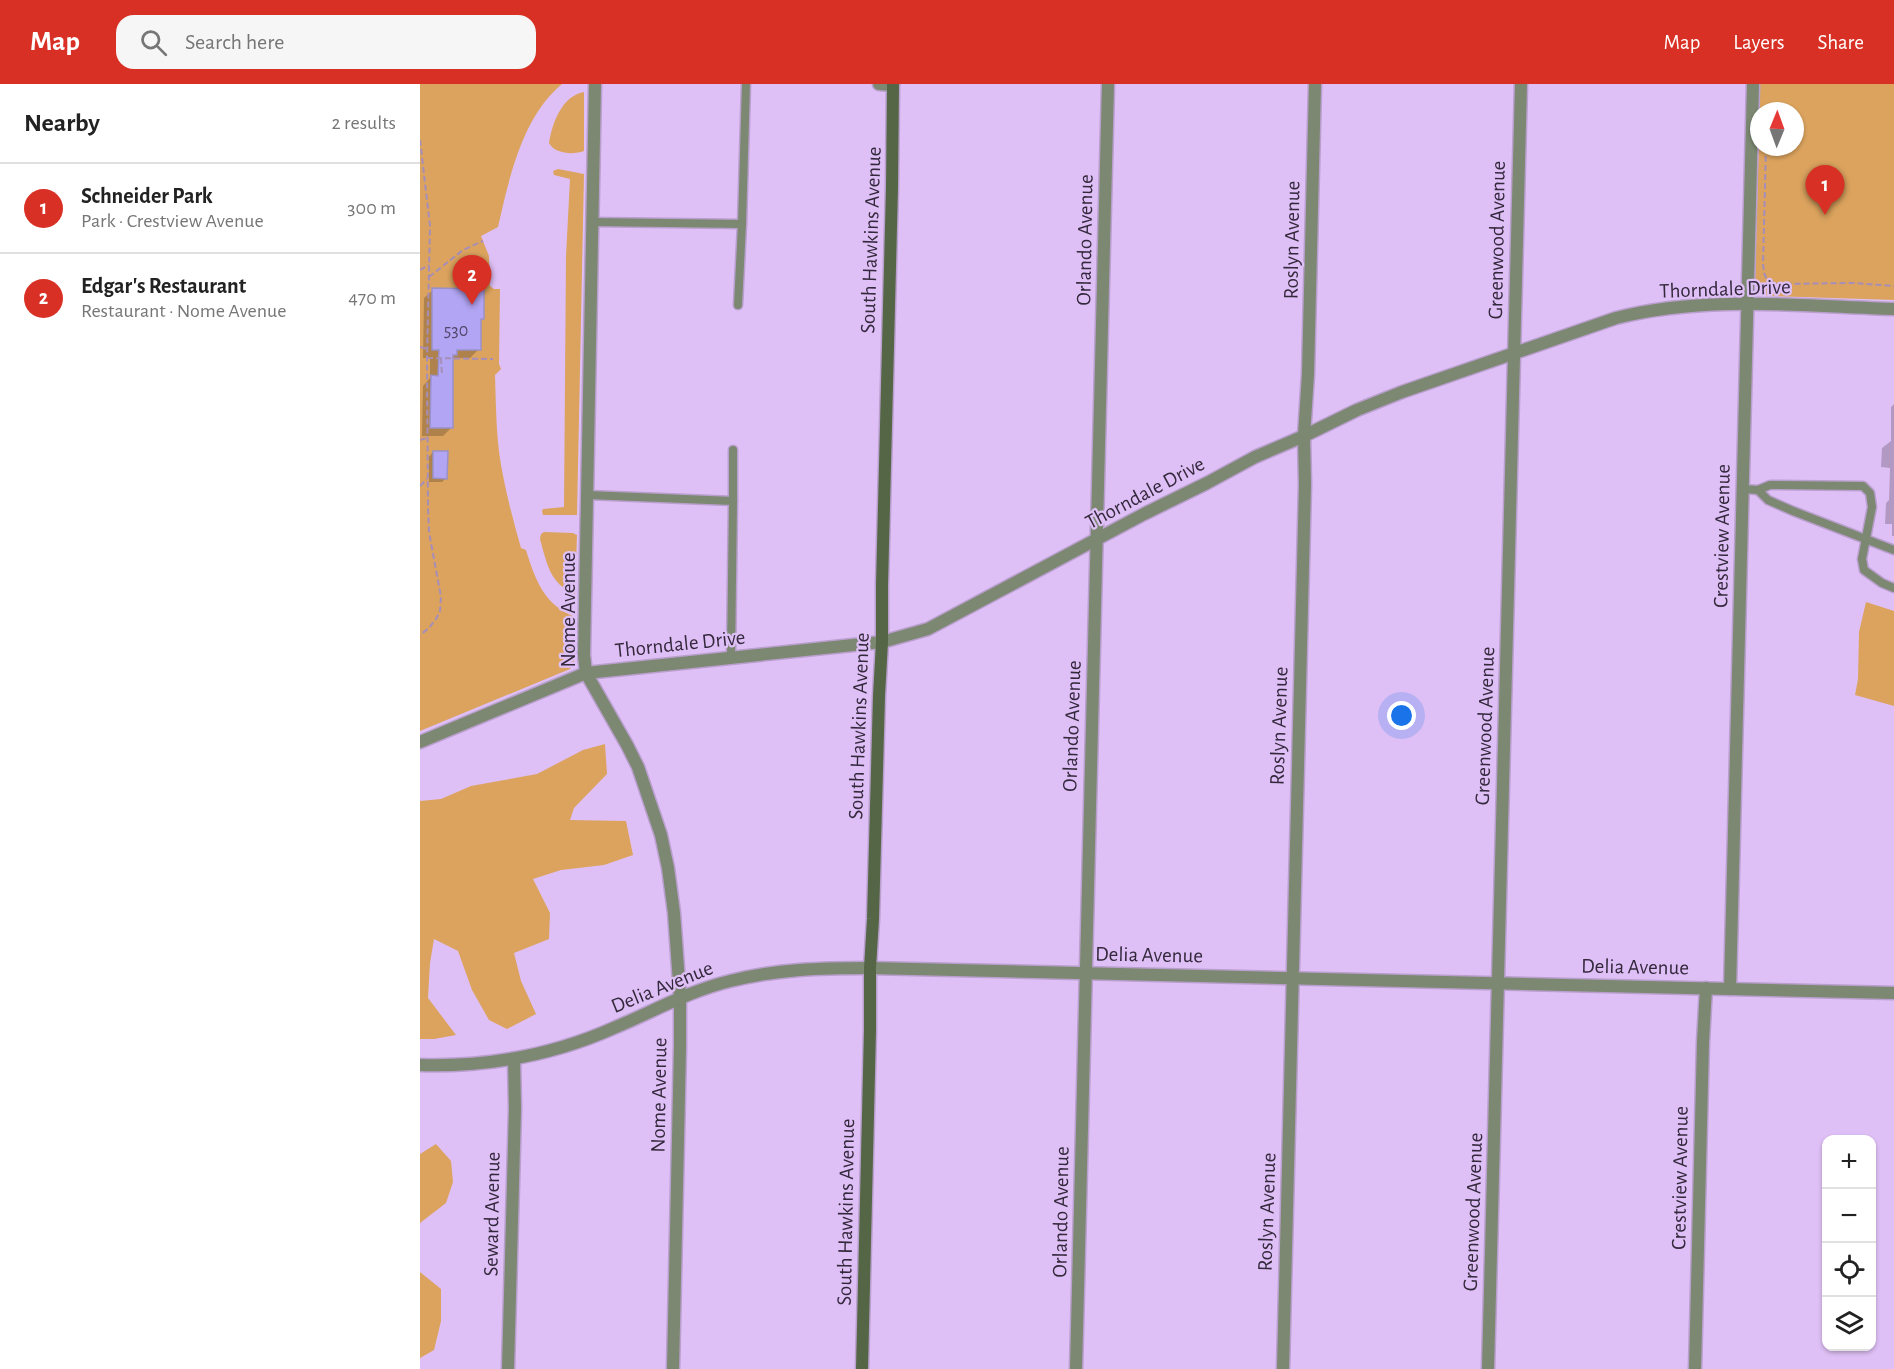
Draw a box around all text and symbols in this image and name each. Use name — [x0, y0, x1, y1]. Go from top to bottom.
search box — [116, 15, 536, 69]
icon: search — [137, 26, 170, 59]
text: Map — [30, 28, 80, 56]
text: Search here — [185, 31, 284, 53]
text: Map — [1664, 32, 1700, 53]
text: Layers — [1733, 32, 1784, 53]
text: Share — [1817, 32, 1864, 53]
north arrow — [1750, 102, 1804, 156]
text: Nearby — [24, 110, 100, 136]
text: 2 results — [332, 113, 396, 133]
street label: South Hawkins Avenue — [857, 146, 885, 334]
street label: Greenwood Avenue — [1485, 160, 1509, 320]
pin: 1 — [1806, 166, 1844, 215]
street label: Orlando Avenue — [1073, 174, 1097, 306]
street label: Roslyn Avenue — [1280, 181, 1304, 299]
text: Schneider Park — [81, 185, 213, 207]
text: 1 — [40, 198, 47, 218]
text: 300 m — [347, 198, 396, 218]
text: Park · Crestview Avenue — [81, 211, 264, 231]
pin: 2 — [452, 256, 492, 305]
text: Edgar's Restaurant — [81, 275, 246, 297]
street label: Thorndale Drive — [1659, 276, 1791, 302]
text: 2 — [39, 288, 48, 308]
text: 470 m — [348, 288, 396, 308]
text: Restaurant · Nome Avenue — [81, 301, 287, 321]
house number: 530 — [444, 322, 468, 340]
street label: Thorndale Drive — [1082, 453, 1208, 533]
street label: Crestview Avenue — [1710, 464, 1734, 608]
street label: Nome Avenue — [558, 552, 579, 668]
street label: Thorndale Drive — [614, 627, 746, 661]
street label: South Hawkins Avenue — [845, 632, 873, 820]
street label: Greenwood Avenue — [1472, 646, 1498, 806]
street label: Orlando Avenue — [1059, 660, 1085, 792]
street label: Roslyn Avenue — [1266, 666, 1292, 786]
your location — [1387, 701, 1416, 730]
street label: Delia Avenue — [1095, 944, 1203, 966]
street label: Delia Avenue — [1581, 956, 1689, 978]
street label: Delia Avenue — [608, 957, 716, 1017]
street label: Nome Avenue — [647, 1037, 671, 1153]
street label: Crestview Avenue — [1668, 1106, 1692, 1250]
street label: South Hawkins Avenue — [834, 1118, 858, 1306]
street label: Greenwood Avenue — [1460, 1132, 1486, 1292]
map controls — [1822, 1135, 1876, 1351]
button: + — [1822, 1135, 1876, 1189]
street label: Orlando Avenue — [1049, 1146, 1073, 1278]
street label: Seward Avenue — [480, 1151, 504, 1277]
street label: Roslyn Avenue — [1254, 1152, 1280, 1272]
button: − — [1822, 1189, 1876, 1243]
button: locate — [1822, 1243, 1876, 1297]
button: layers — [1822, 1297, 1876, 1351]

